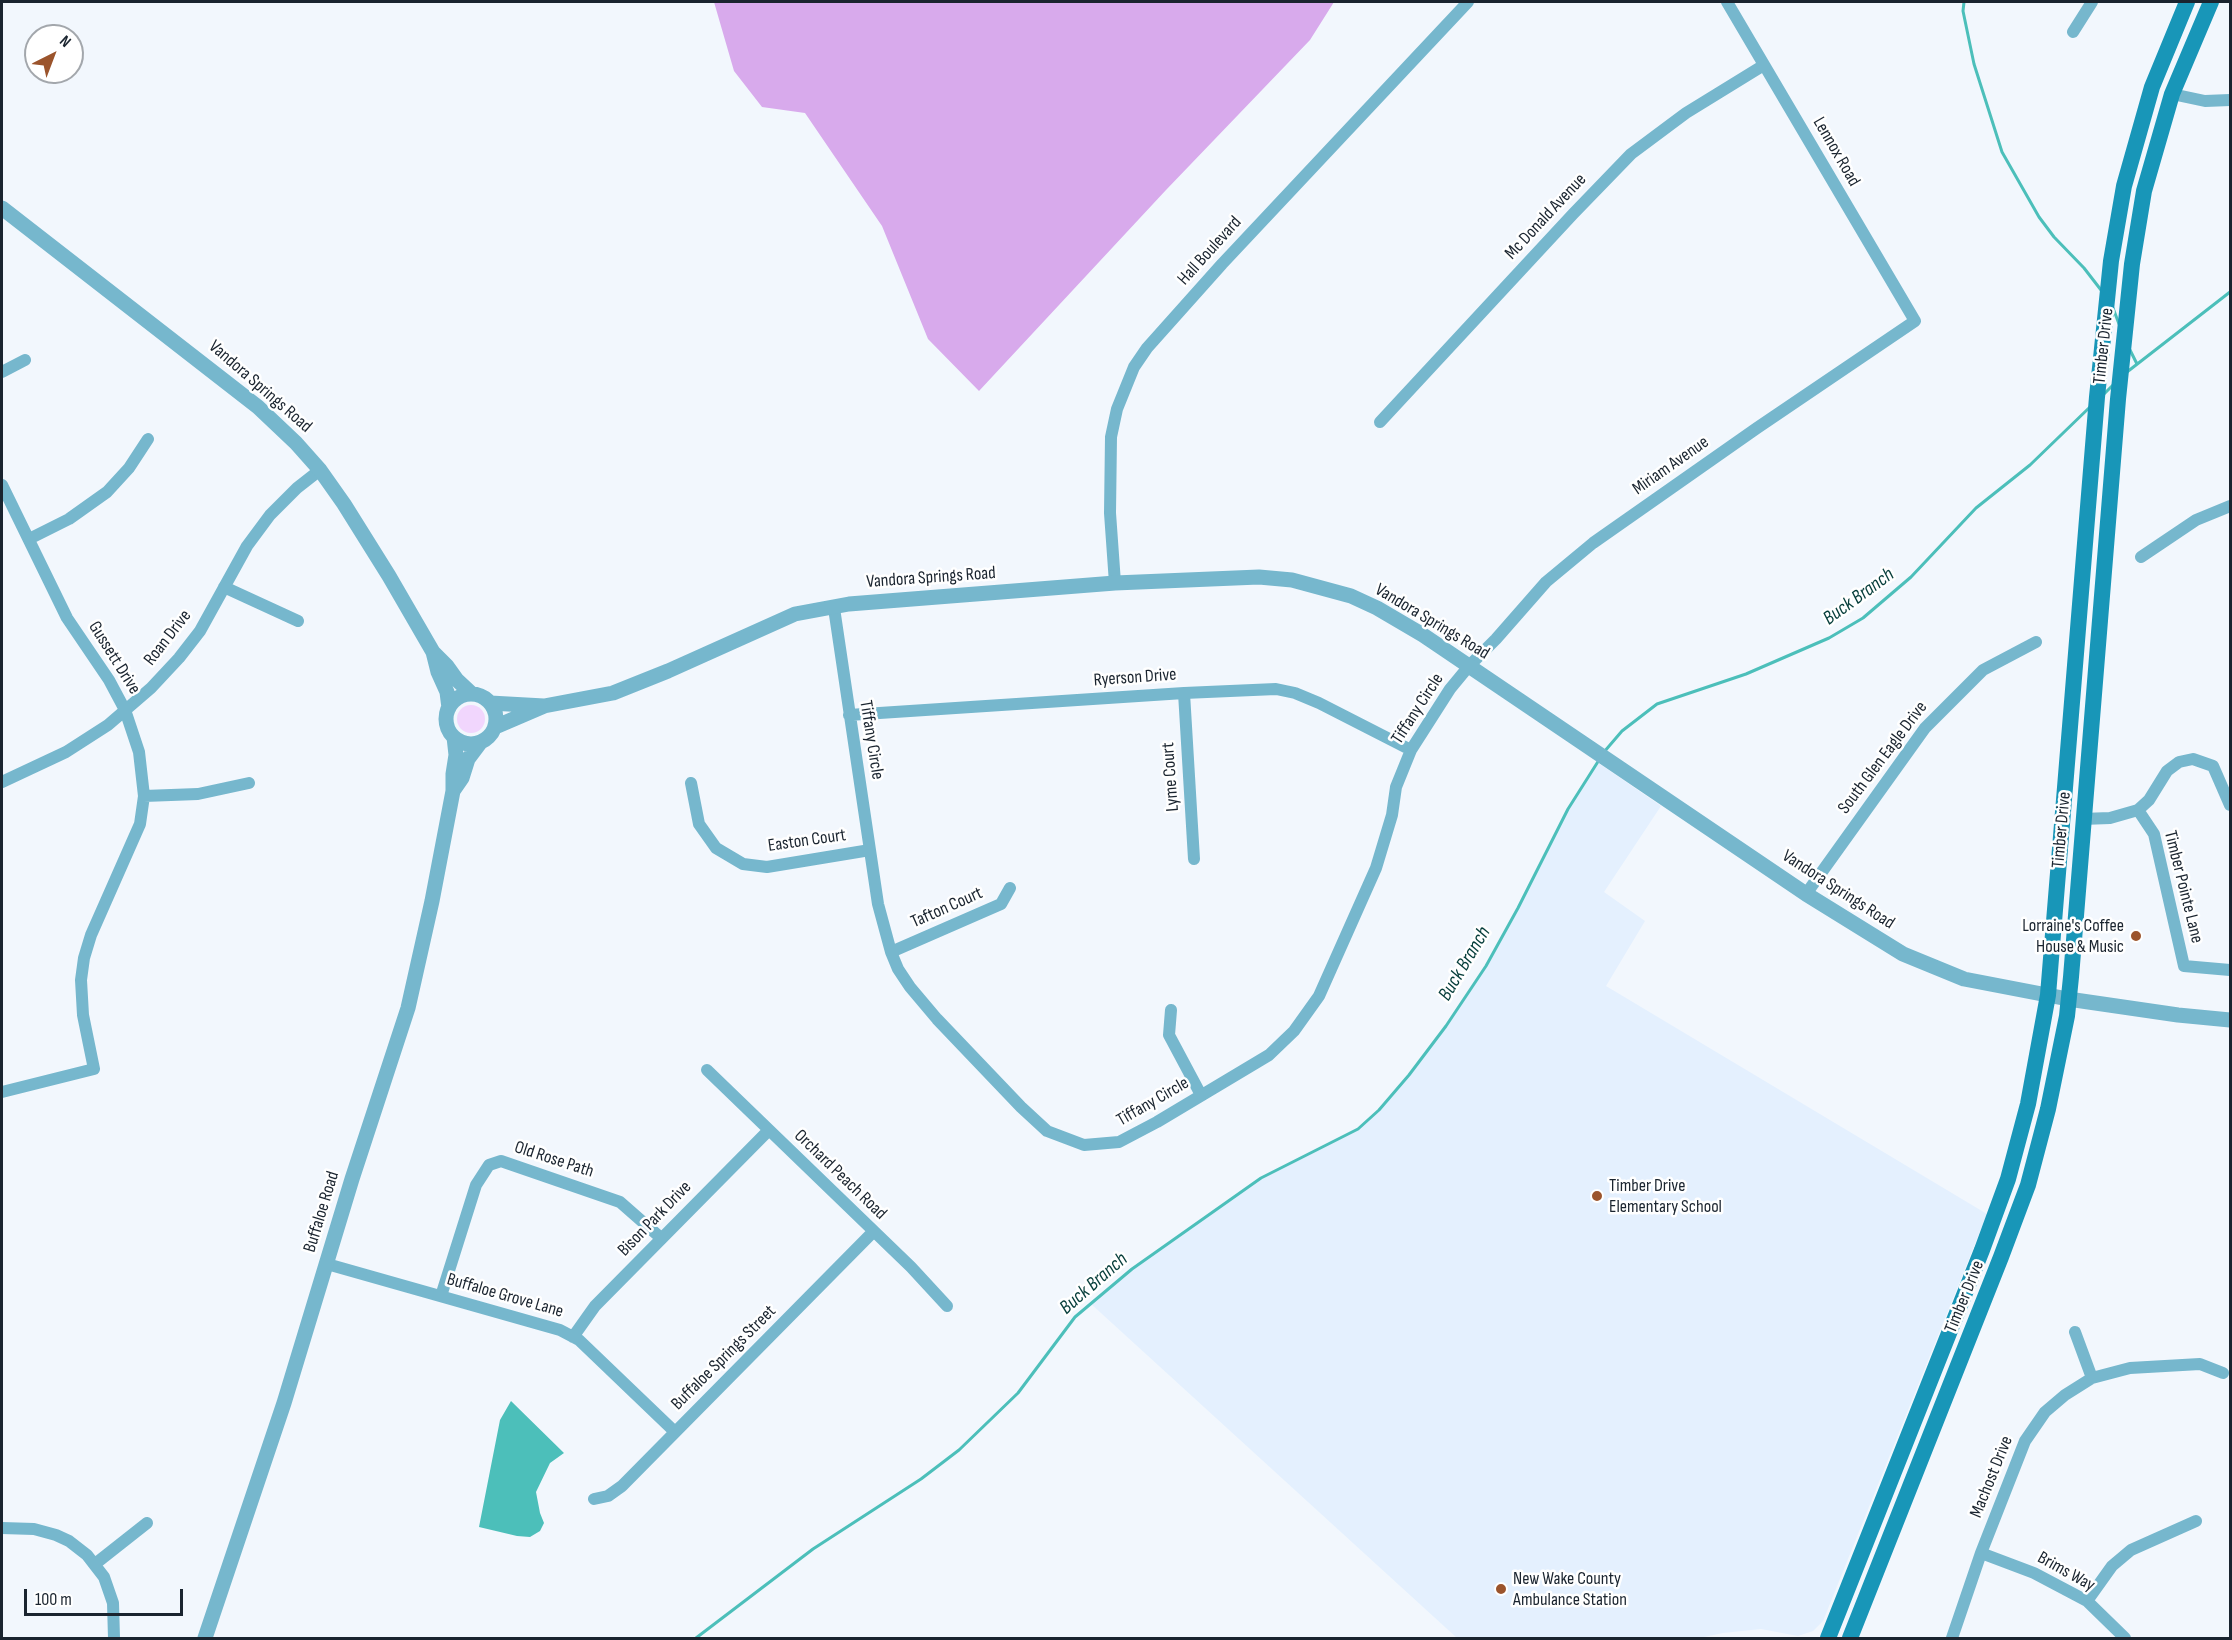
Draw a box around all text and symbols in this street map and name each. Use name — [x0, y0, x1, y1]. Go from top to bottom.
north arrow — [24, 24, 84, 84]
text: N — [56, 32, 75, 52]
street label: Lennox Road — [1808, 114, 1864, 190]
street label: Mc Donald Avenue — [1501, 170, 1591, 264]
street label: Hall Boulevard — [1174, 212, 1246, 290]
street label: Timber Drive — [2089, 307, 2119, 385]
street label: Vandora Springs Road — [204, 336, 316, 438]
street label: Miriam Avenue — [1629, 432, 1713, 500]
street label: Vandora Springs Road — [866, 563, 996, 593]
water label: Buck Branch — [1819, 563, 1899, 631]
street label: Vandora Springs Road — [1371, 579, 1493, 665]
street label: Roan Drive — [140, 606, 196, 670]
street label: Gussett Drive — [83, 618, 145, 698]
street label: Ryerson Drive — [1093, 664, 1177, 692]
street label: Tiffany Circle — [1387, 670, 1449, 748]
street label: South Glen Eagle Drive — [1834, 698, 1932, 818]
street label: Tiffany Circle — [854, 699, 888, 781]
street label: Lyme Court — [1158, 742, 1184, 812]
street label: Timber Drive — [2048, 791, 2076, 869]
street label: Easton Court — [767, 825, 847, 857]
street label: Timber Pointe Lane — [2159, 829, 2207, 945]
street label: Vandora Springs Road — [1778, 846, 1898, 934]
street label: Tafton Court — [908, 883, 986, 933]
place label: Lorraine's Coffee House & Music — [2022, 915, 2124, 958]
water label: Buck Branch — [1434, 923, 1496, 1005]
marker: Lorraine's Coffee House & Music — [2129, 929, 2143, 943]
street label: Tiffany Circle — [1113, 1073, 1193, 1131]
street label: Orchard Peach Road — [789, 1125, 891, 1225]
street label: Old Rose Path — [512, 1137, 596, 1183]
street label: Buffaloe Road — [299, 1169, 345, 1255]
place label: Timber Drive Elementary School — [1609, 1175, 1722, 1218]
street label: Bison Park Drive — [614, 1177, 696, 1261]
marker: Timber Drive Elementary School — [1590, 1189, 1604, 1203]
water label: Buck Branch — [1055, 1248, 1133, 1320]
street label: Timber Drive — [1941, 1258, 1989, 1336]
street label: Buffaloe Grove Lane — [444, 1269, 566, 1323]
street label: Buffaloe Springs Street — [667, 1301, 781, 1415]
street label: Machost Drive — [1966, 1433, 2018, 1521]
street label: Brims Way — [2033, 1547, 2099, 1597]
place label: New Wake County Ambulance Station — [1513, 1568, 1627, 1610]
scale bar — [27, 1577, 186, 1615]
marker: New Wake County Ambulance Station — [1494, 1582, 1508, 1596]
text: 100 m — [35, 1589, 72, 1610]

